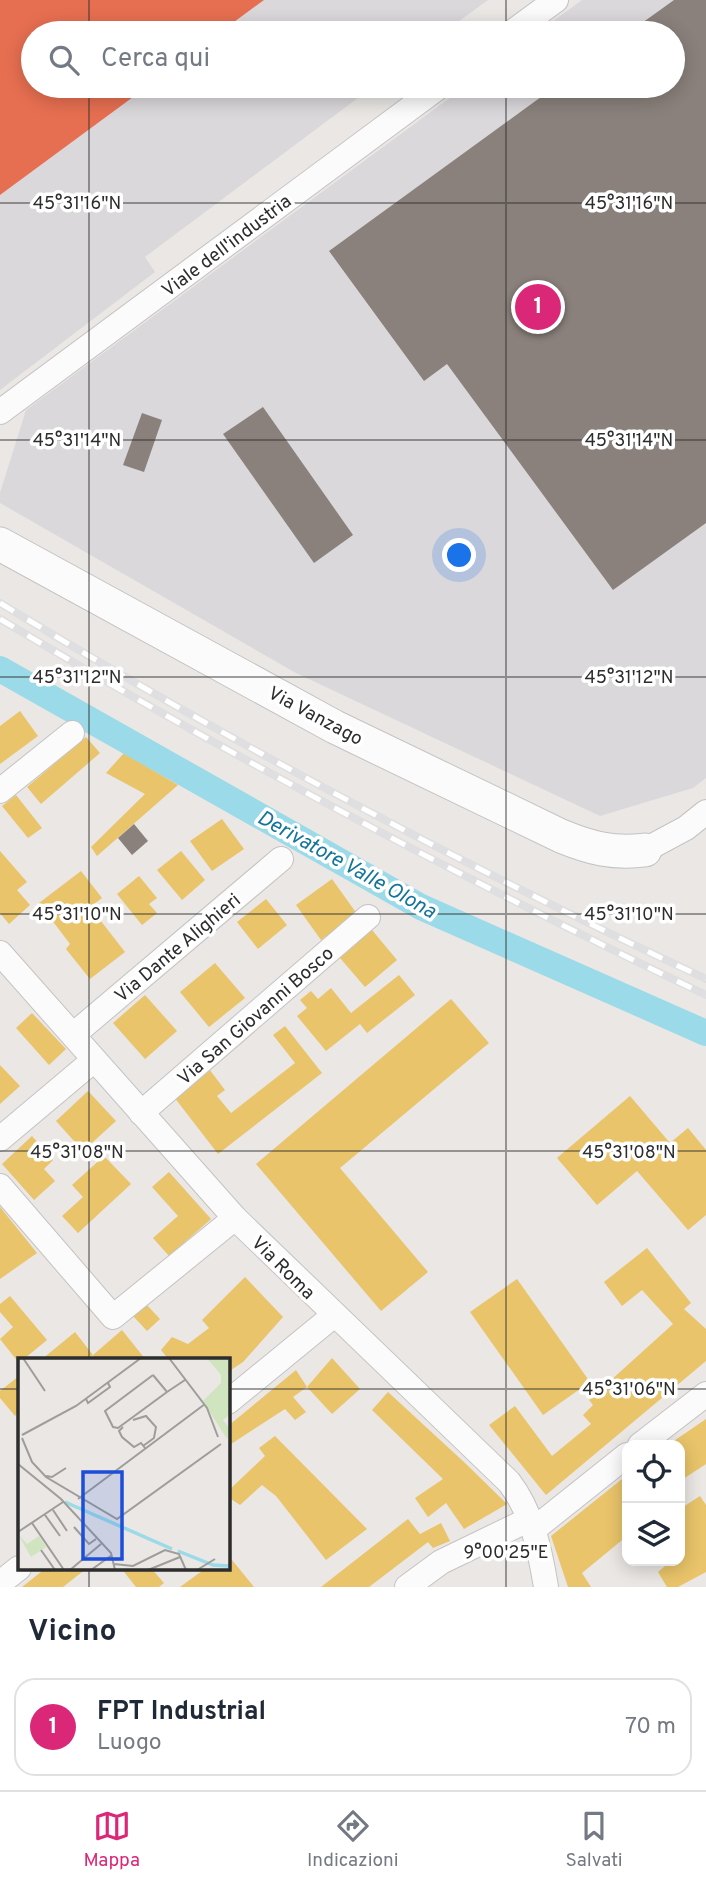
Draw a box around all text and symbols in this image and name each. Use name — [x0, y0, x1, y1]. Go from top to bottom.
search box — [21, 21, 685, 98]
icon: search — [45, 41, 83, 79]
text: Cerca qui — [101, 43, 210, 76]
street label: Viale dell'industria — [158, 190, 297, 303]
text: 45°31'16"N — [33, 193, 121, 216]
text: 45°31'16"N — [585, 193, 673, 216]
pin: 1 — [515, 281, 561, 333]
text: 45°31'14"N — [33, 430, 121, 453]
text: 45°31'14"N — [585, 430, 673, 453]
your location — [442, 538, 476, 572]
text: 45°31'12"N — [33, 667, 121, 690]
text: 45°31'12"N — [585, 667, 673, 690]
street label: Via Vanzago — [264, 682, 367, 752]
water label: Derivatore Valle Olona — [252, 805, 441, 926]
street label: Via Dante Alighieri — [110, 889, 246, 1008]
text: 45°31'10"N — [32, 904, 122, 927]
text: 45°31'10"N — [584, 904, 674, 927]
street label: Via San Giovanni Bosco — [173, 942, 339, 1091]
text: 45°31'08"N — [30, 1142, 124, 1165]
text: 45°31'08"N — [582, 1142, 676, 1165]
street label: Via Roma — [246, 1231, 320, 1305]
inset map — [18, 1358, 229, 1570]
text: 45°31'06"N — [582, 1379, 676, 1402]
map controls — [622, 1440, 685, 1566]
button: locate — [622, 1440, 685, 1503]
button: layers — [622, 1503, 685, 1566]
text: 9°00'25"E — [463, 1542, 549, 1565]
text: Vicino — [28, 1614, 117, 1651]
text: FPT Industrial — [97, 1696, 266, 1729]
text: 1 — [48, 1713, 58, 1742]
text: 70 m — [625, 1713, 676, 1742]
text: Luogo — [97, 1729, 162, 1758]
tab: Mappa — [83, 1807, 140, 1873]
tab: Indicazioni — [307, 1807, 399, 1873]
tab: Salvati — [565, 1807, 623, 1873]

